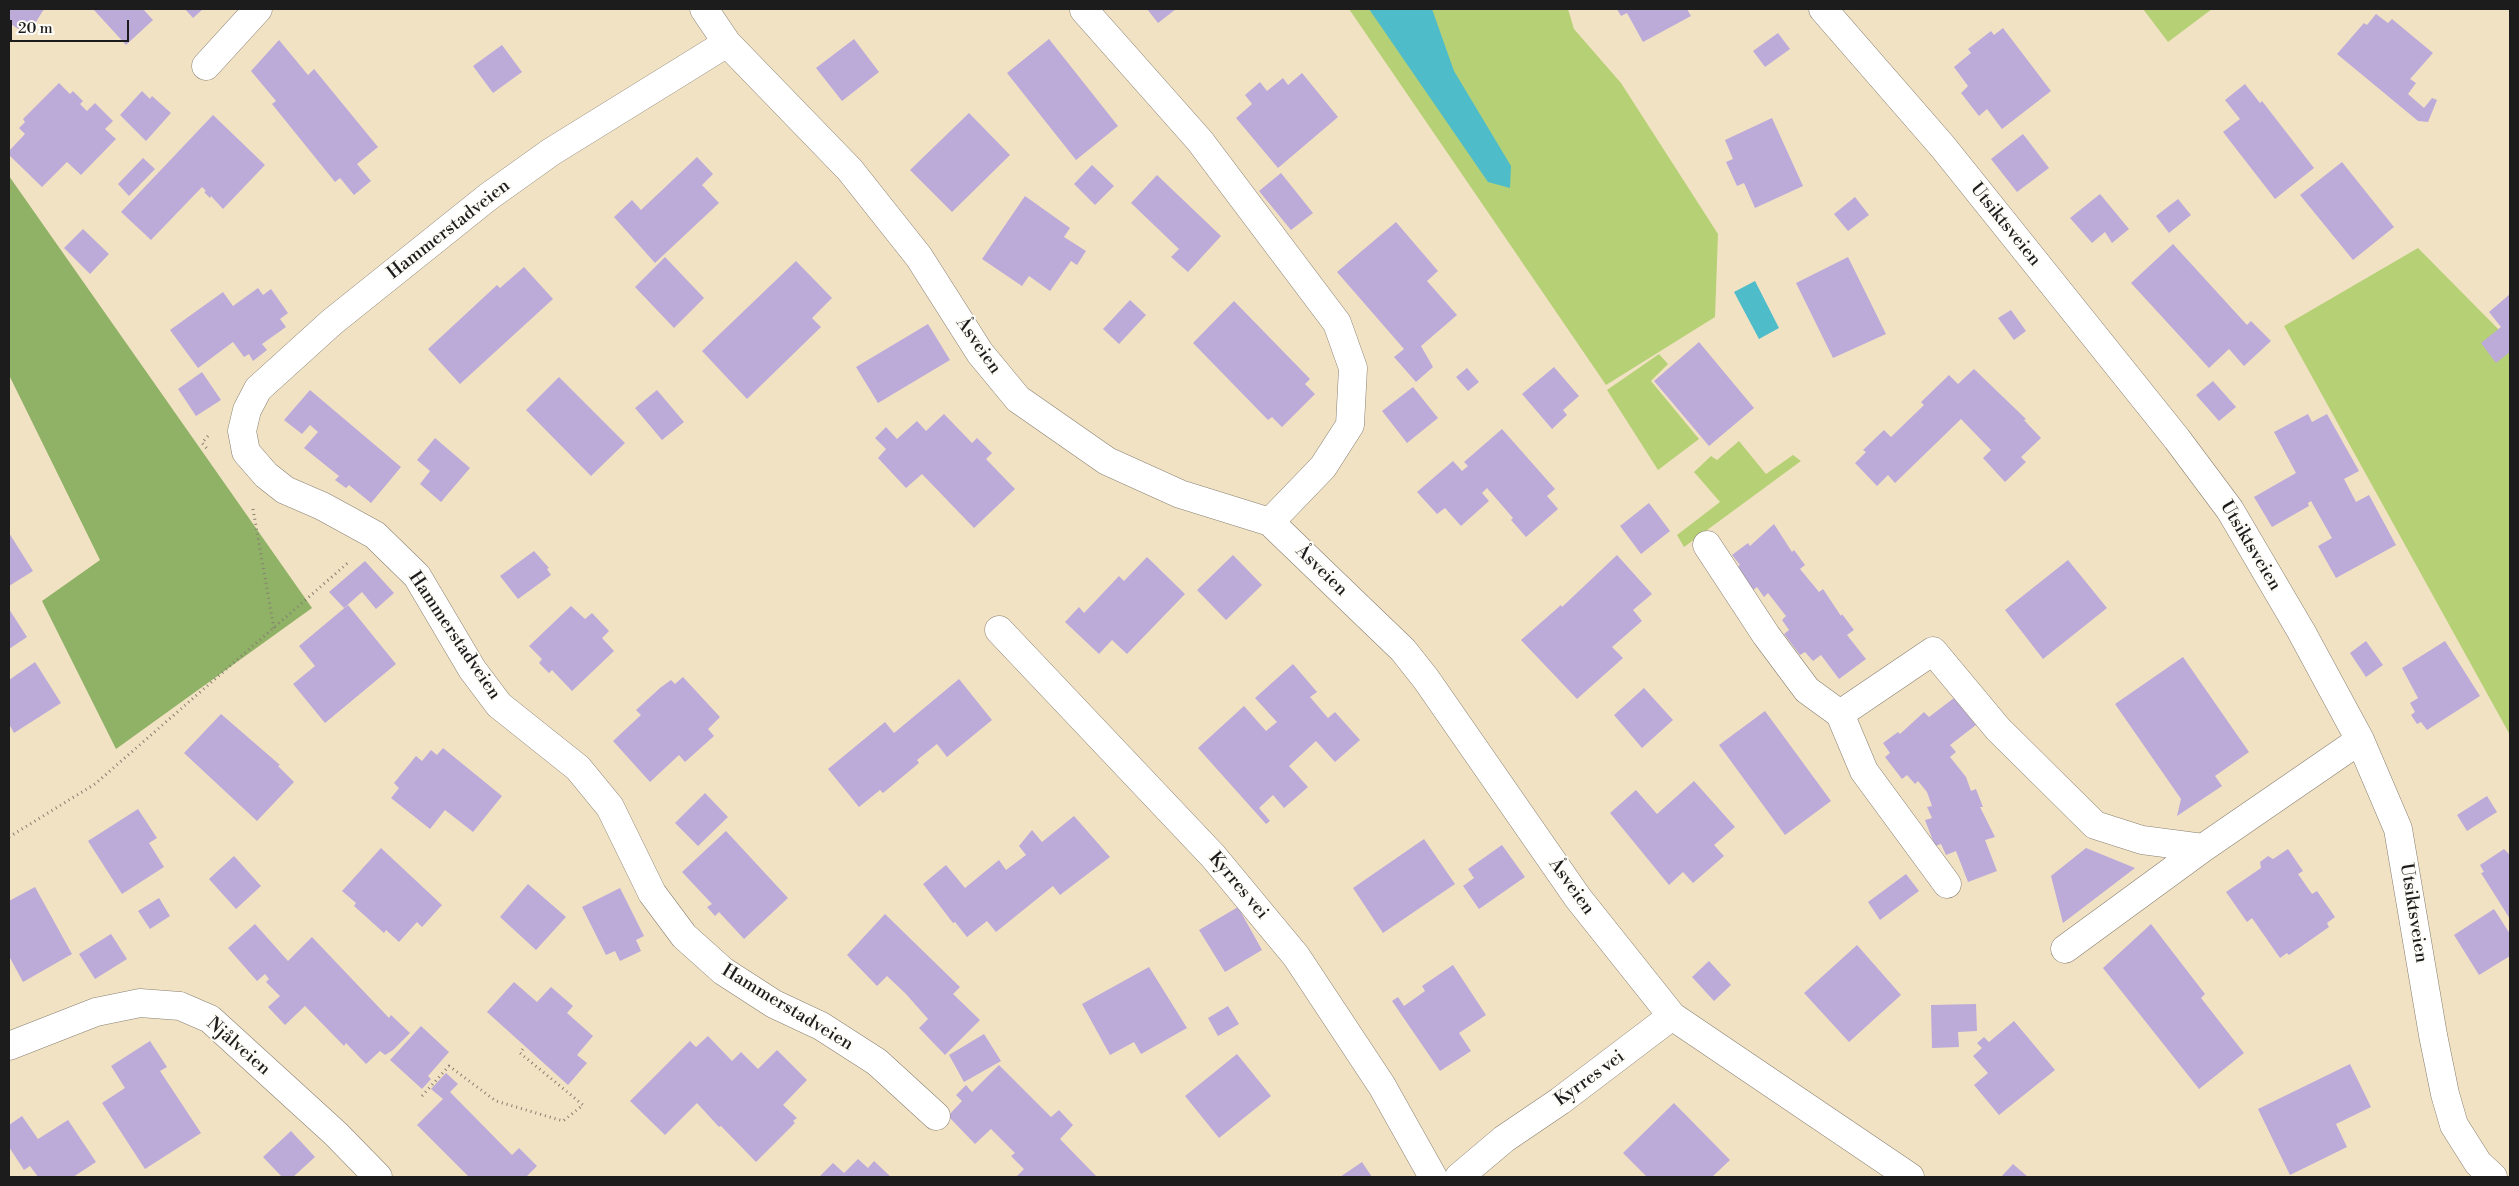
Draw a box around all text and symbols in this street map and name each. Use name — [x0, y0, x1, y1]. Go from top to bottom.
scale bar — [12, 10, 131, 42]
text: 20 m — [18, 19, 53, 38]
street label: Hammerstadveien — [383, 175, 515, 285]
street label: Utsiktsveien — [1965, 179, 2045, 271]
street label: Åsveien — [951, 314, 1005, 378]
street label: Utsiktsveien — [2215, 497, 2285, 595]
street label: Åsveien — [1290, 541, 1352, 601]
street label: Hammerstadveien — [403, 568, 505, 704]
street label: Kyrres vei — [1204, 848, 1272, 924]
street label: Åsveien — [1543, 855, 1599, 919]
street label: Utsiktsveien — [2394, 862, 2432, 964]
street label: Hammerstadveien — [717, 960, 857, 1056]
street label: Njålveien — [202, 1013, 274, 1081]
street label: Kyrres vei — [1551, 1046, 1629, 1112]

